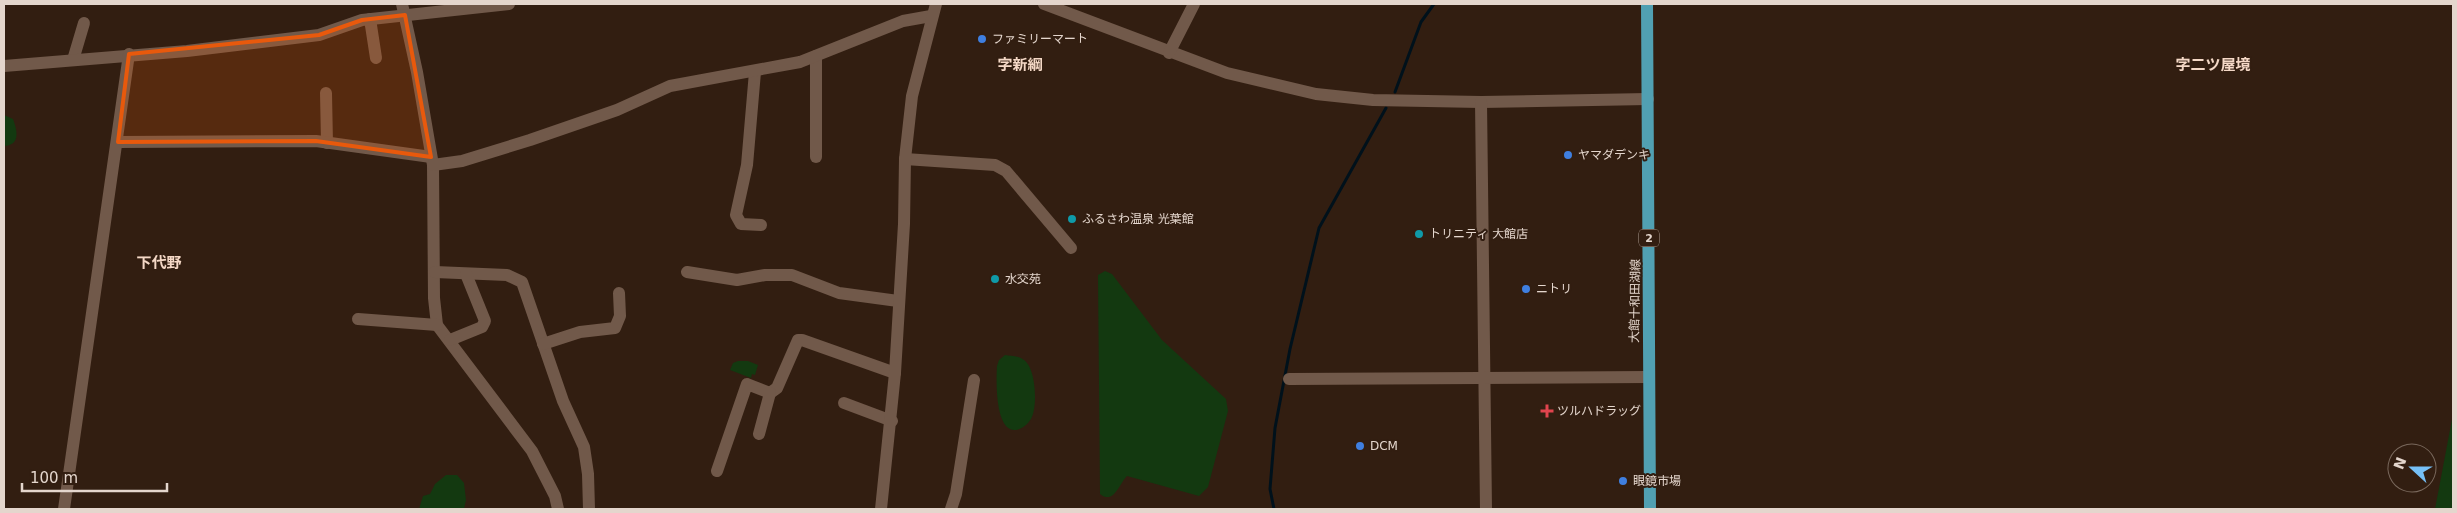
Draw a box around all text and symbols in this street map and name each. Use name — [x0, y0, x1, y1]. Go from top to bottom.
place label: ファミリーマート — [992, 32, 1088, 46]
marker: ファミリーマート — [976, 33, 988, 45]
district label: 字新綱 — [997, 56, 1043, 74]
district label: 字二ツ屋境 — [2175, 56, 2251, 74]
place label: ヤマダデンキ — [1578, 148, 1650, 162]
marker: ヤマダデンキ — [1562, 149, 1574, 161]
place label: ふるさわ温泉 光葉館 — [1082, 212, 1194, 226]
marker: ふるさわ温泉 光葉館 — [1066, 213, 1078, 225]
place label: トリニティ 大館店 — [1429, 227, 1528, 241]
marker: トリニティ 大館店 — [1413, 228, 1425, 240]
road number: 2 — [1639, 230, 1659, 247]
district label: 下代野 — [136, 254, 182, 272]
street label: 大館十和田湖線 — [1627, 259, 1643, 343]
place label: 水交苑 — [1005, 272, 1041, 286]
marker: 水交苑 — [989, 273, 1001, 285]
place label: ニトリ — [1536, 282, 1572, 296]
marker: ニトリ — [1520, 283, 1532, 295]
place label: ツルハドラッグ — [1557, 404, 1641, 418]
marker: ツルハドラッグ — [1541, 405, 1553, 417]
place label: DCM — [1370, 439, 1398, 453]
marker: DCM — [1354, 440, 1366, 452]
north arrow — [2387, 443, 2437, 493]
text: N — [2390, 455, 2409, 472]
scale bar — [22, 460, 168, 492]
text: 100 m — [30, 469, 78, 487]
place label: 眼鏡市場 — [1633, 474, 1681, 488]
marker: 眼鏡市場 — [1617, 475, 1629, 487]

